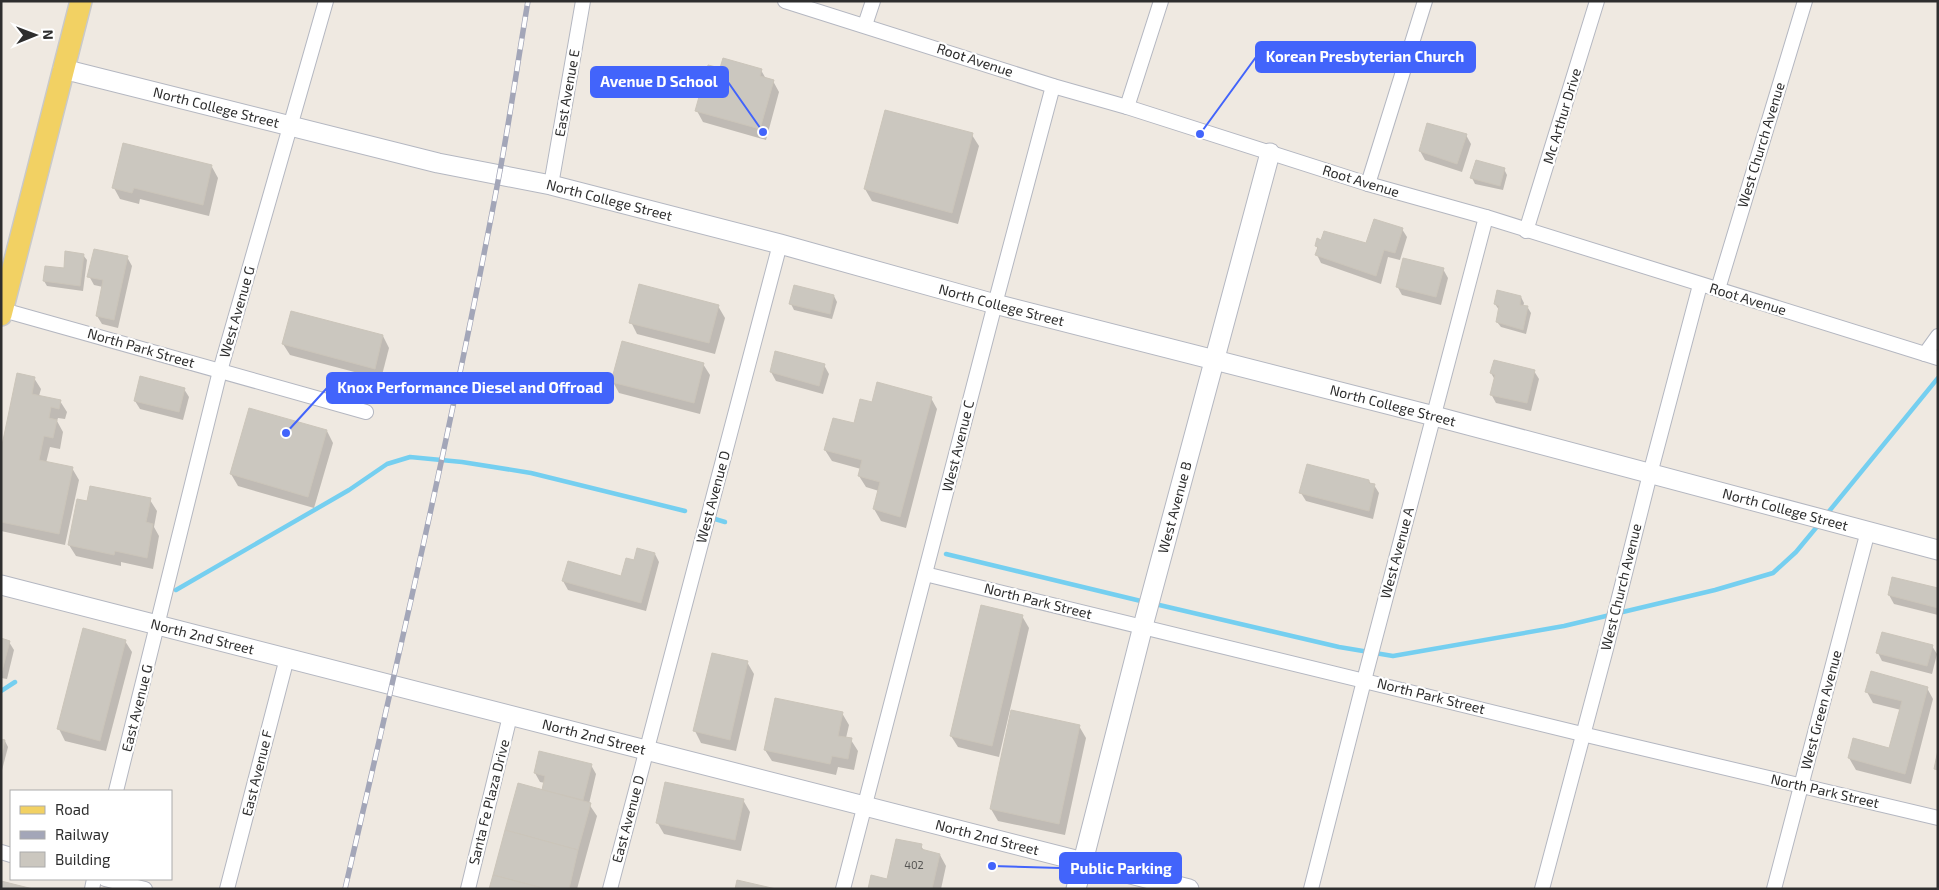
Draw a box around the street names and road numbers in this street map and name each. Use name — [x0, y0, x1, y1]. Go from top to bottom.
street label: Root Avenue — [935, 39, 1016, 80]
street label: East Avenue E — [550, 48, 583, 138]
street label: Mc Arthur Drive — [1539, 66, 1584, 166]
street label: West Church Avenue — [1733, 80, 1788, 210]
street label: North College Street — [152, 83, 281, 131]
street label: Root Avenue — [1321, 161, 1402, 200]
street label: North College Street — [545, 175, 674, 224]
street label: West Avenue G — [215, 264, 258, 360]
street label: Root Avenue — [1708, 279, 1789, 318]
street label: North College Street — [937, 280, 1066, 329]
street label: North Park Street — [86, 324, 197, 371]
street label: North College Street — [1328, 381, 1458, 429]
street label: West Avenue C — [938, 398, 977, 493]
street label: West Avenue D — [692, 449, 733, 545]
street label: West Avenue B — [1154, 460, 1195, 555]
street label: North College Street — [1721, 484, 1850, 534]
street label: West Avenue A — [1376, 505, 1417, 601]
street label: West Church Avenue — [1597, 522, 1645, 652]
street label: North Park Street — [982, 579, 1094, 622]
street label: North 2nd Street — [149, 615, 256, 657]
street label: West Green Avenue — [1796, 648, 1845, 772]
street label: East Avenue G — [117, 662, 156, 753]
street label: North Park Street — [1375, 674, 1487, 717]
street label: North 2nd Street — [540, 715, 648, 758]
street label: East Avenue F — [238, 728, 276, 818]
street label: Santa Fe Plaza Drive — [465, 737, 512, 867]
street label: North Park Street — [1769, 770, 1881, 811]
street label: East Avenue D — [608, 773, 647, 865]
street label: North 2nd Street — [934, 815, 1041, 858]

